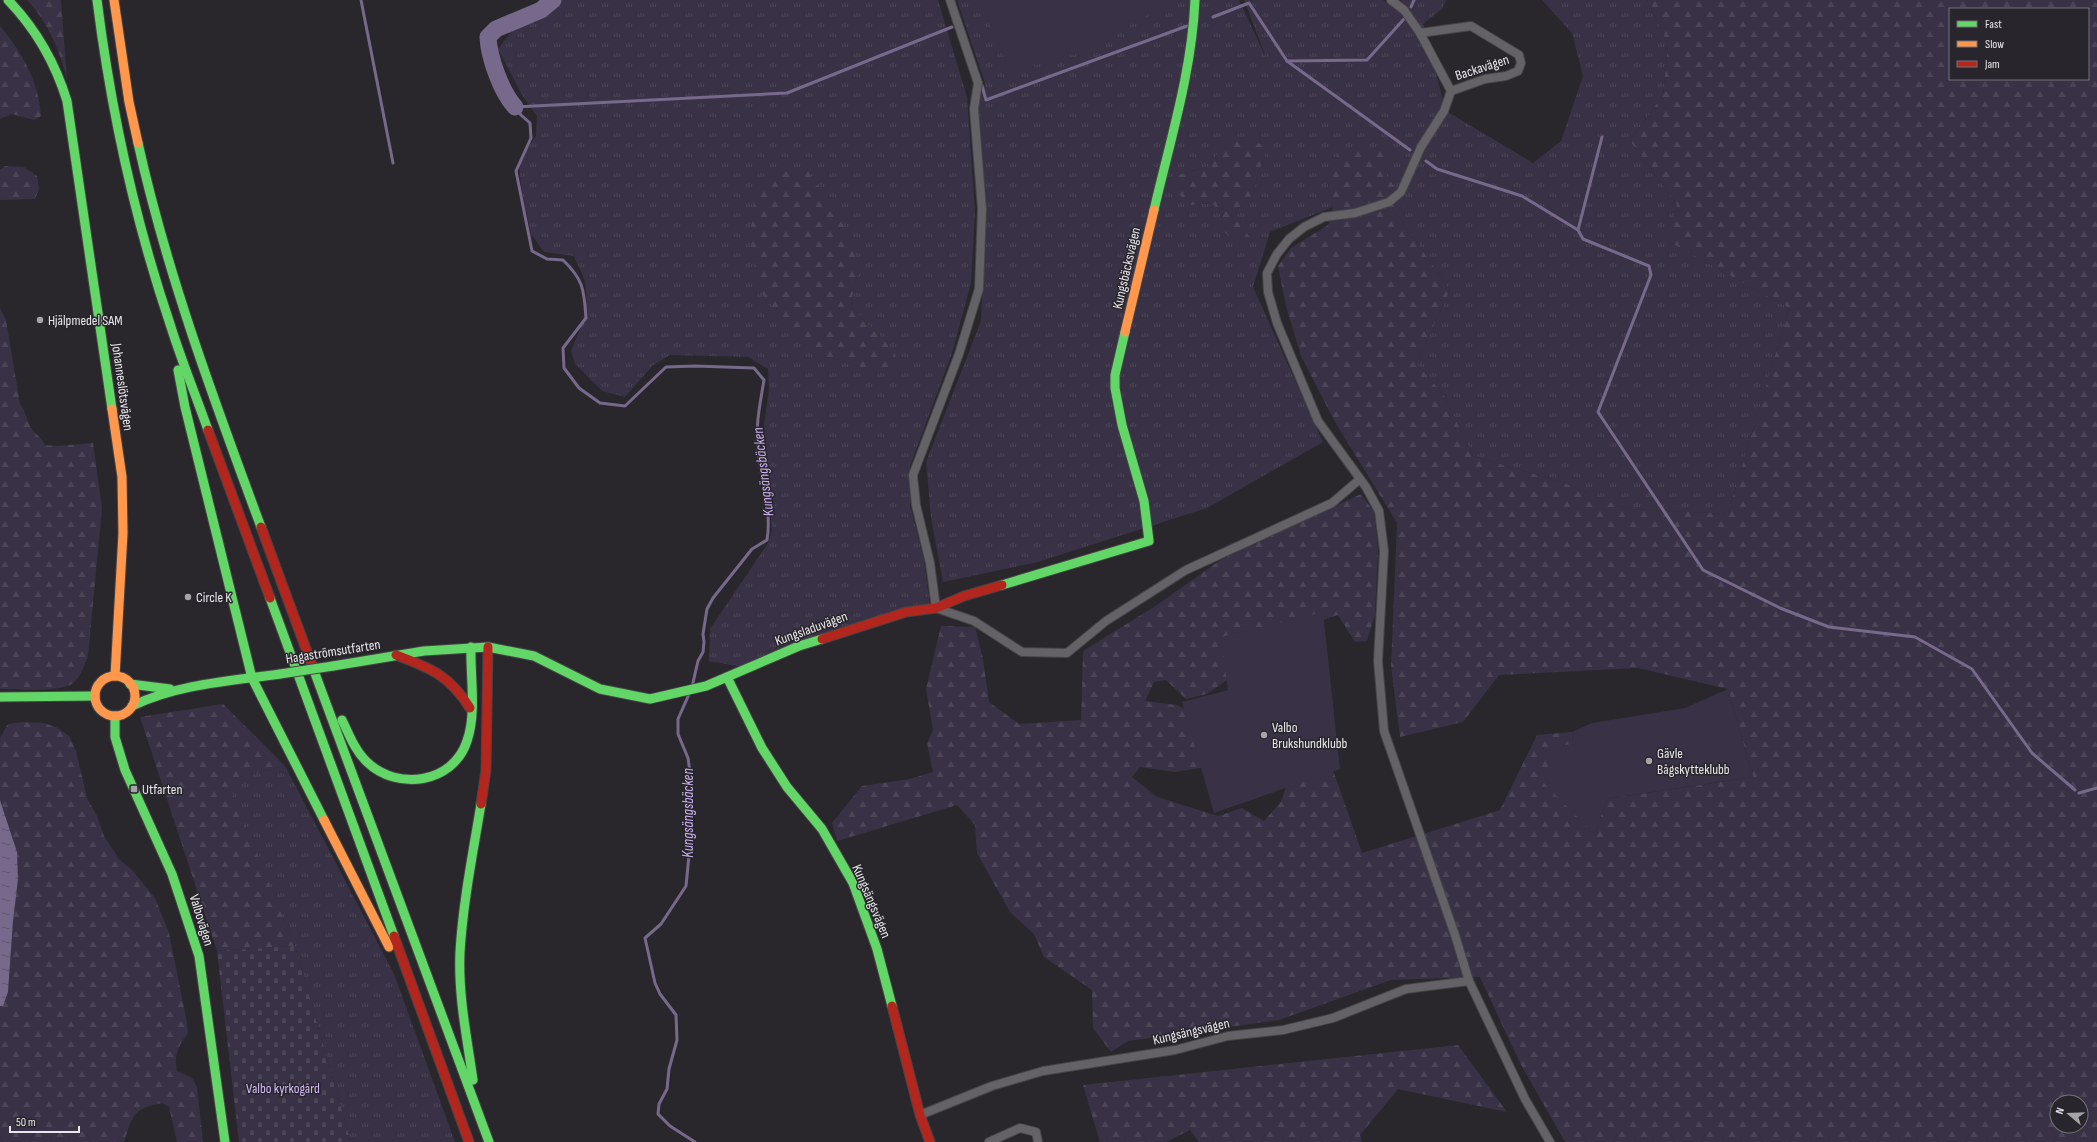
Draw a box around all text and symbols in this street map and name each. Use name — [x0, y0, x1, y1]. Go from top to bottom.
legend — [1949, 8, 2089, 80]
text: Fast — [1985, 17, 2002, 32]
text: Slow — [1985, 37, 2004, 52]
street label: Backavägen — [1453, 51, 1511, 84]
text: Jam — [1984, 57, 2000, 72]
street label: Kungsbäcksvägen — [1109, 226, 1144, 311]
place label: Hjälpmedel SAM — [48, 312, 123, 329]
marker: Hjälpmedel SAM — [35, 315, 45, 325]
street label: Johanneslötsvägen — [108, 341, 137, 432]
water label: Kungsängsbäcken — [749, 426, 778, 518]
place label: Circle K — [196, 589, 232, 606]
marker: Circle K — [183, 592, 193, 602]
street label: Kungsladuvägen — [773, 607, 850, 649]
street label: Hagaströmsutfarten — [285, 636, 382, 667]
place label: Valbo Brukshundklubb — [1272, 719, 1348, 752]
marker: Valbo Brukshundklubb — [1259, 730, 1269, 740]
place label: Gävle Bågskytteklubb — [1657, 745, 1730, 778]
marker: Gävle Bågskytteklubb — [1644, 756, 1654, 766]
water label: Kungsängsbäcken — [679, 768, 698, 858]
place label: Utfarten — [142, 781, 182, 798]
marker: Utfarten — [129, 784, 139, 794]
street label: Kungsängsvägen — [848, 862, 895, 941]
street label: Valbovägen — [186, 892, 217, 948]
street label: Kungsängsvägen — [1151, 1014, 1231, 1049]
park label: Valbo kyrkogård — [246, 1080, 320, 1097]
north arrow — [2049, 1094, 2089, 1134]
text: N — [2053, 1106, 2067, 1116]
scale bar — [10, 1108, 79, 1134]
text: 50 m — [16, 1115, 36, 1130]

